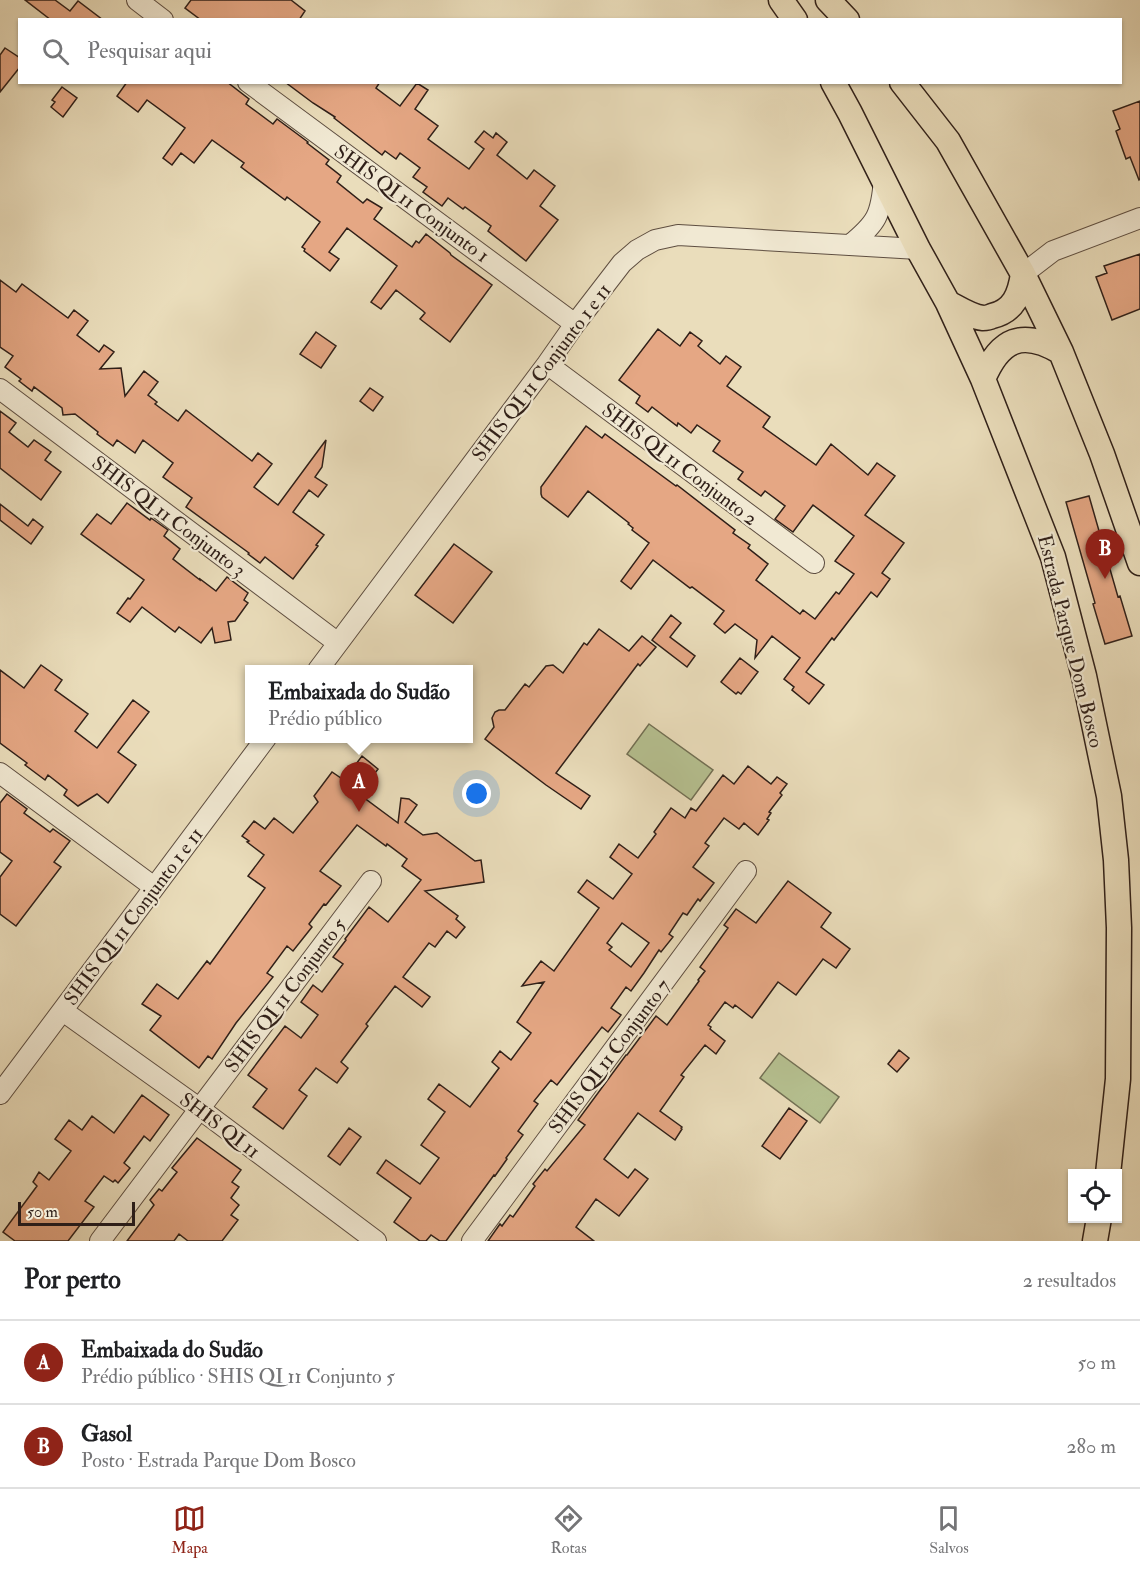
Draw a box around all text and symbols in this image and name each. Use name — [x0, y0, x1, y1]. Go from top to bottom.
search box — [18, 18, 1122, 84]
icon: search — [39, 35, 72, 68]
text: Pesquisar aqui — [87, 37, 212, 65]
street label: SHIS QI 11 Conjunto 1 — [329, 139, 494, 268]
street label: SHIS QI 11 Conjunto 1 e 11 — [466, 278, 617, 466]
street label: SHIS QI 11 Conjunto 2 — [597, 398, 762, 531]
street label: SHIS QI 11 Conjunto 3 — [87, 450, 251, 582]
pin: B — [1086, 530, 1124, 579]
street label: Estrada Parque Dom Bosco — [1033, 532, 1109, 750]
popup — [245, 665, 473, 743]
text: Embaixada do Sudão — [268, 678, 450, 706]
text: Prédio público — [268, 706, 382, 731]
pin: A — [340, 762, 378, 812]
your location — [462, 779, 491, 808]
street label: SHIS QI 11 Conjunto 1 e 11 — [58, 822, 209, 1010]
street label: SHIS QI 11 Conjunto 5 — [219, 913, 352, 1078]
street label: SHIS QI 11 Conjunto 7 — [543, 974, 676, 1139]
street label: SHIS QI 11 — [175, 1087, 265, 1164]
map controls — [1068, 1169, 1122, 1223]
button: locate — [1068, 1169, 1122, 1223]
scale bar — [18, 1199, 135, 1226]
text: 50 m — [27, 1202, 58, 1222]
text: Por perto — [24, 1264, 121, 1296]
text: 2 resultados — [1023, 1268, 1116, 1293]
text: Embaixada do Sudão — [81, 1336, 263, 1364]
text: A — [37, 1350, 50, 1375]
text: 50 m — [1077, 1350, 1116, 1375]
text: Prédio público · SHIS QI 11 Conjunto 5 — [81, 1364, 395, 1389]
text: Gasol — [81, 1420, 132, 1448]
text: B — [37, 1434, 50, 1459]
text: 280 m — [1066, 1434, 1116, 1459]
text: Posto · Estrada Parque Dom Bosco — [81, 1448, 356, 1473]
tab: Mapa — [171, 1502, 208, 1558]
tab: Rotas — [550, 1502, 587, 1558]
tab: Salvos — [929, 1502, 969, 1558]

